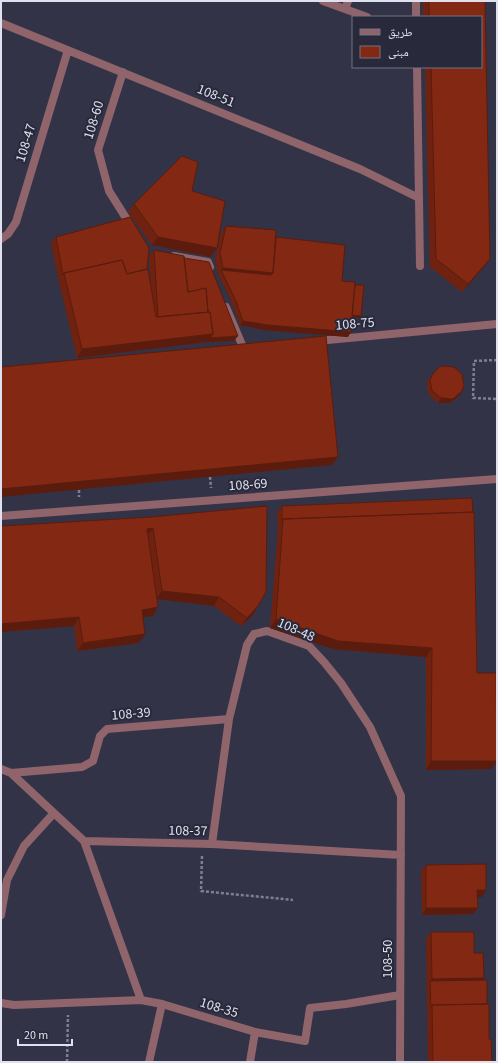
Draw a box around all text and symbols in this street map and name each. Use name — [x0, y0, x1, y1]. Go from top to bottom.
legend — [352, 16, 482, 68]
text: طريق — [388, 24, 413, 41]
text: مبنى — [388, 44, 409, 61]
street label: 108-51 — [194, 79, 238, 113]
street label: 108-60 — [79, 98, 109, 142]
street label: 108-47 — [11, 121, 41, 165]
street label: 108-75 — [335, 312, 375, 336]
street label: 108-69 — [228, 474, 268, 496]
street label: 108-48 — [274, 613, 318, 647]
street label: 108-39 — [111, 702, 151, 726]
street label: 108-37 — [168, 821, 208, 841]
street label: 108-50 — [378, 939, 398, 979]
street label: 108-35 — [197, 993, 241, 1023]
scale bar — [18, 1021, 72, 1047]
text: 20 m — [24, 1027, 48, 1044]

